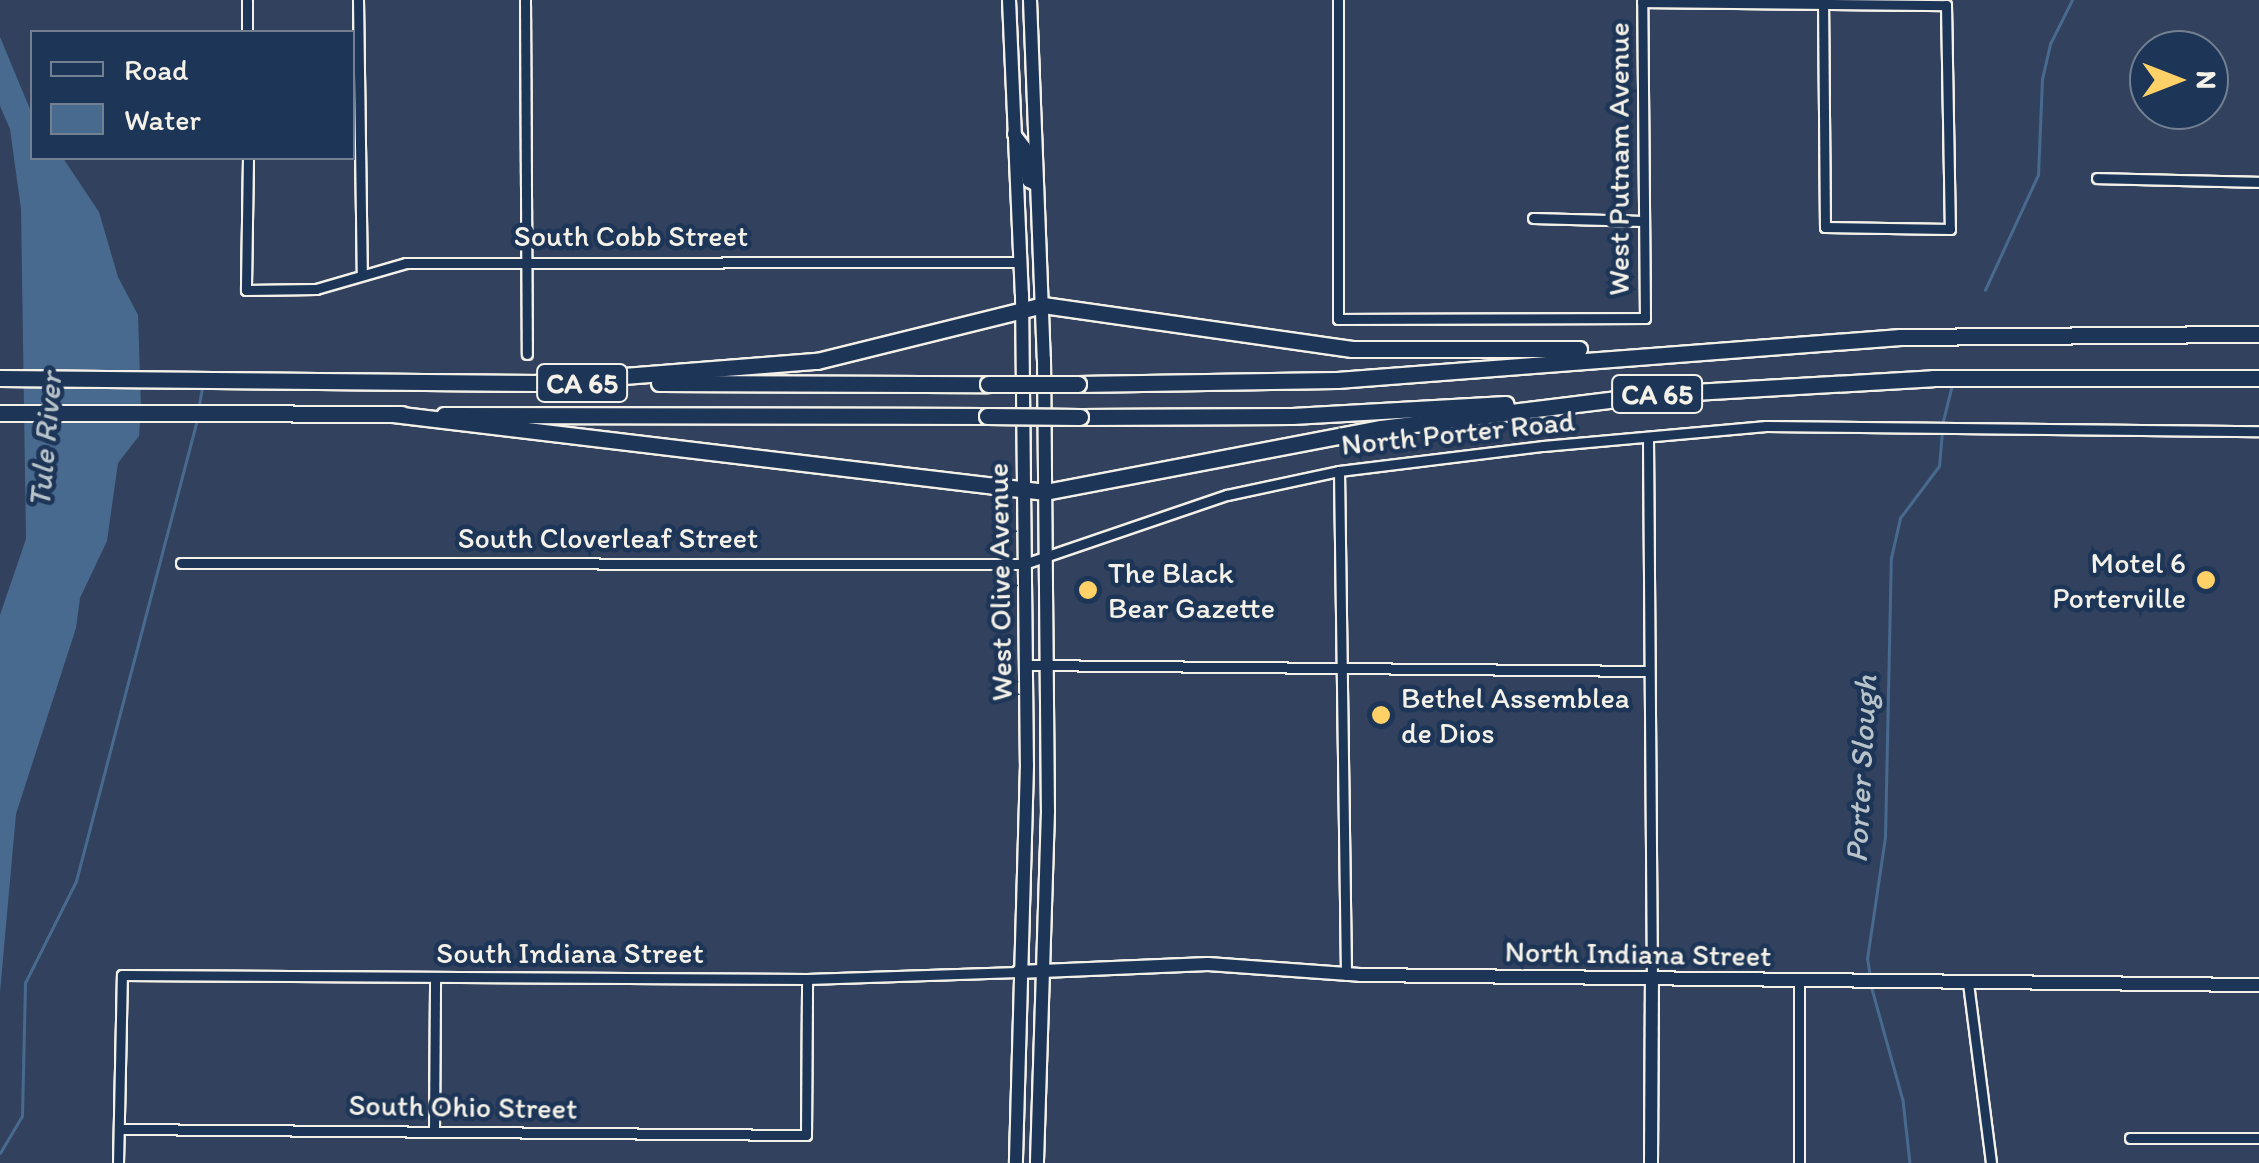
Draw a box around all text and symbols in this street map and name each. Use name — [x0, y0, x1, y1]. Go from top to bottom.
street label: West Putnam Avenue — [1601, 23, 1637, 295]
legend — [30, 30, 355, 160]
north arrow — [2129, 30, 2229, 130]
text: Road — [124, 51, 189, 88]
text: N — [2190, 71, 2224, 89]
text: Water — [124, 101, 201, 138]
street label: South Cobb Street — [514, 218, 748, 254]
road number: CA 65 — [534, 360, 630, 406]
water label: Tule River — [20, 371, 70, 509]
road number: CA 65 — [1610, 371, 1704, 417]
street label: North Porter Road — [1340, 403, 1576, 463]
street label: West Olive Avenue — [980, 463, 1020, 701]
street label: South Cloverleaf Street — [457, 520, 759, 556]
place label: Motel 6 Porterville — [2052, 545, 2186, 616]
place label: The Black Bear Gazette — [1108, 555, 1275, 626]
marker: Motel 6 Porterville — [2195, 569, 2217, 591]
marker: The Black Bear Gazette — [1077, 579, 1099, 601]
water label: Porter Slough — [1837, 674, 1885, 864]
place label: Bethel Assemblea de Dios — [1401, 680, 1630, 750]
marker: Bethel Assemblea de Dios — [1370, 704, 1392, 726]
street label: North Indiana Street — [1504, 934, 1772, 974]
street label: South Indiana Street — [436, 935, 704, 971]
street label: South Ohio Street — [348, 1087, 578, 1127]

